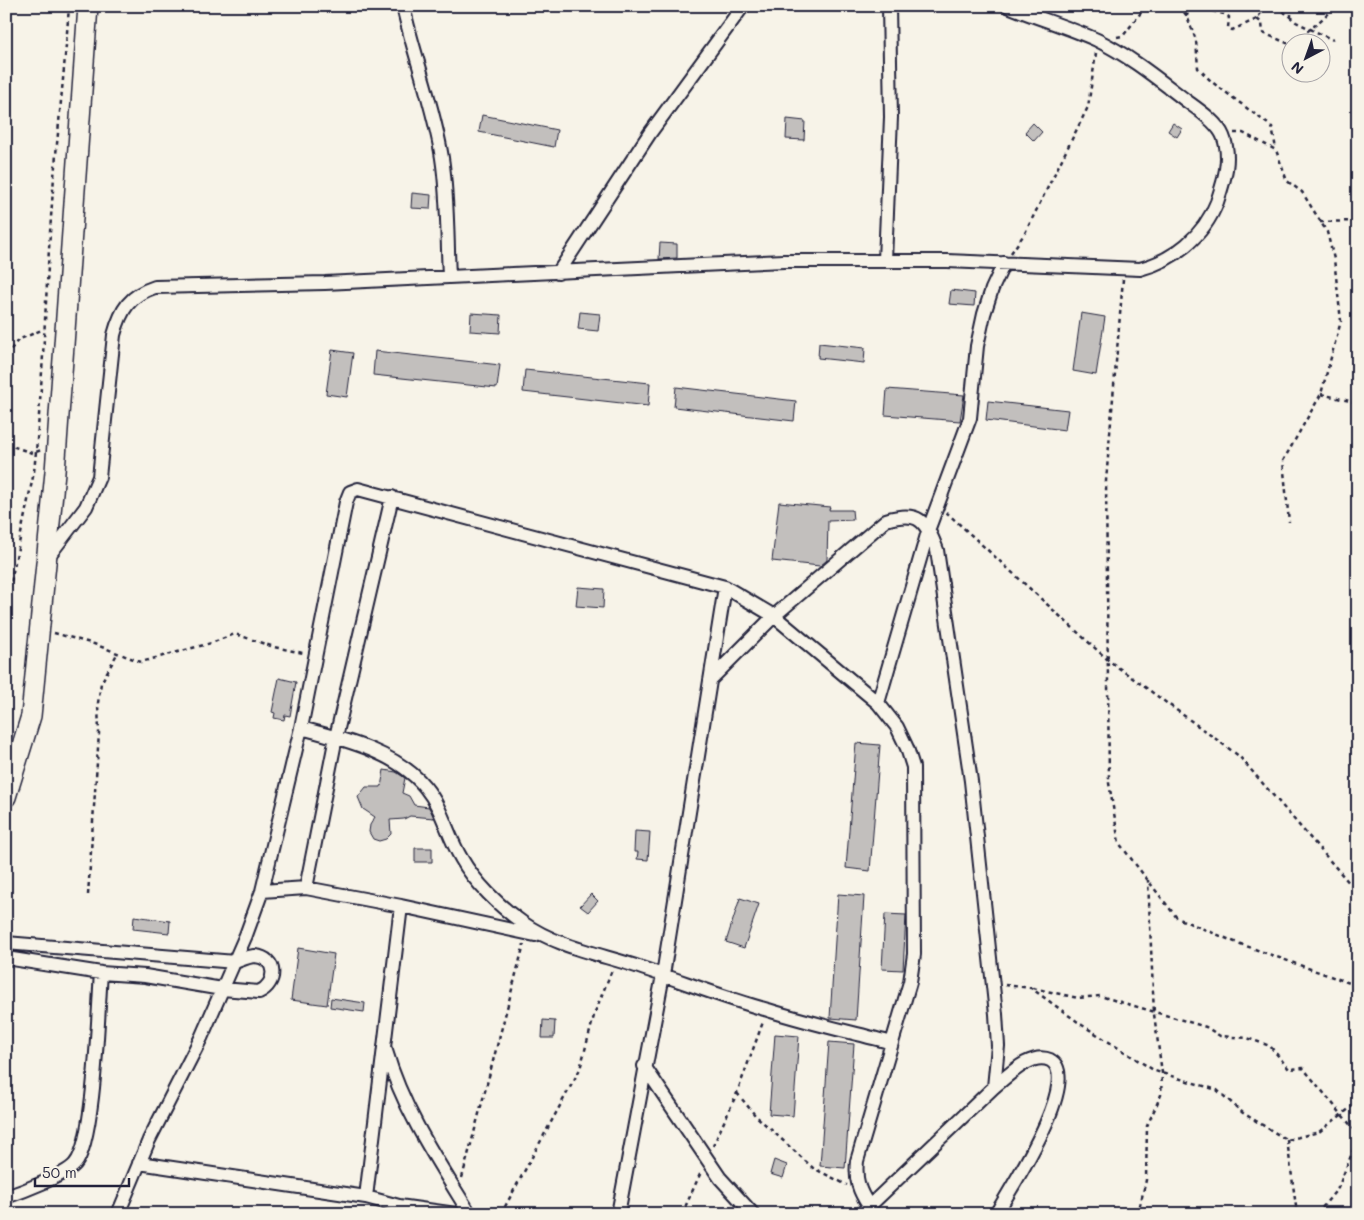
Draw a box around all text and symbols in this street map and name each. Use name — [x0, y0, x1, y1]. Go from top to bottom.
north arrow — [1282, 32, 1332, 82]
text: N — [1287, 58, 1307, 79]
scale bar — [35, 1155, 129, 1187]
text: 50 m — [42, 1162, 77, 1182]

